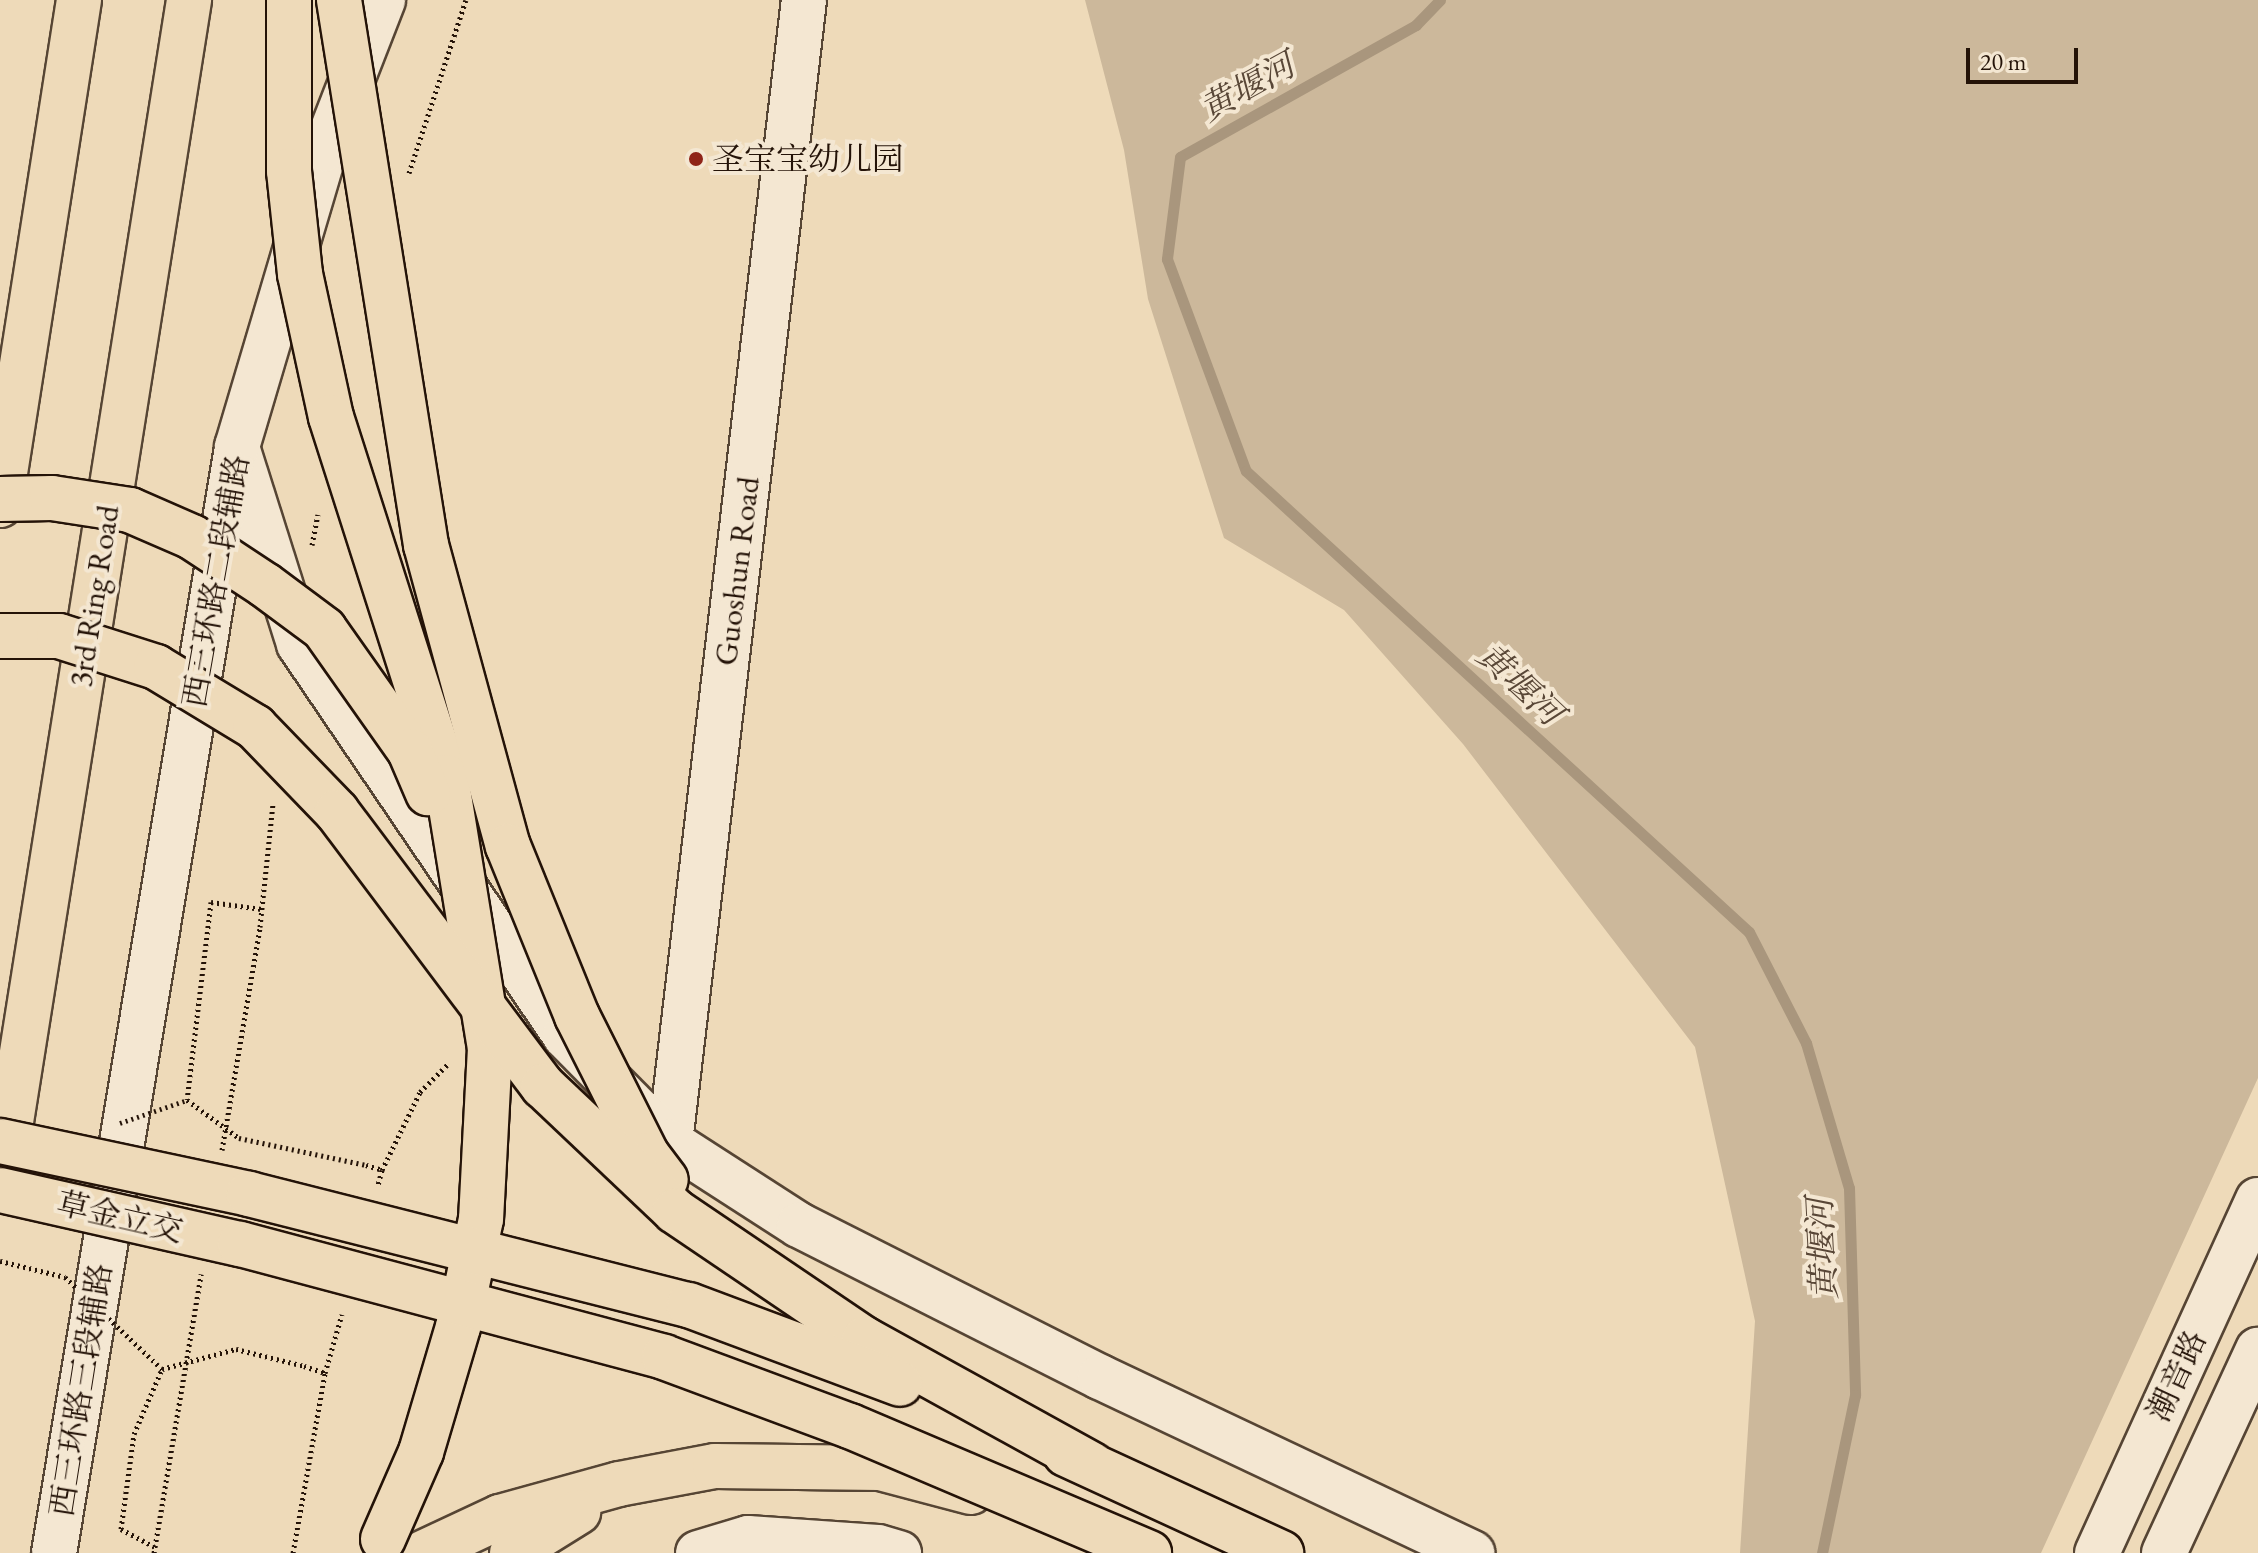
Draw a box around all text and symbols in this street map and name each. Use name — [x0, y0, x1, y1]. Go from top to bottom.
scale bar — [1970, 32, 2082, 82]
water label: 黄堰河 — [1193, 44, 1301, 130]
text: 20 m — [1980, 46, 2027, 77]
place label: 圣宝宝幼儿园 — [712, 140, 904, 178]
marker: 圣宝宝幼儿园 — [687, 150, 705, 168]
street label: 西三环路二段辅路 — [175, 452, 257, 710]
street label: Guoshun Road — [706, 474, 768, 668]
street label: 3rd Ring Road — [61, 502, 127, 690]
water label: 黄堰河 — [1469, 634, 1571, 734]
street label: 草金立交 — [53, 1184, 187, 1250]
water label: 黄堰河 — [1799, 1197, 1845, 1301]
street label: 西三环路三段辅路 — [42, 1261, 120, 1519]
street label: 潮音路 — [2139, 1324, 2215, 1428]

